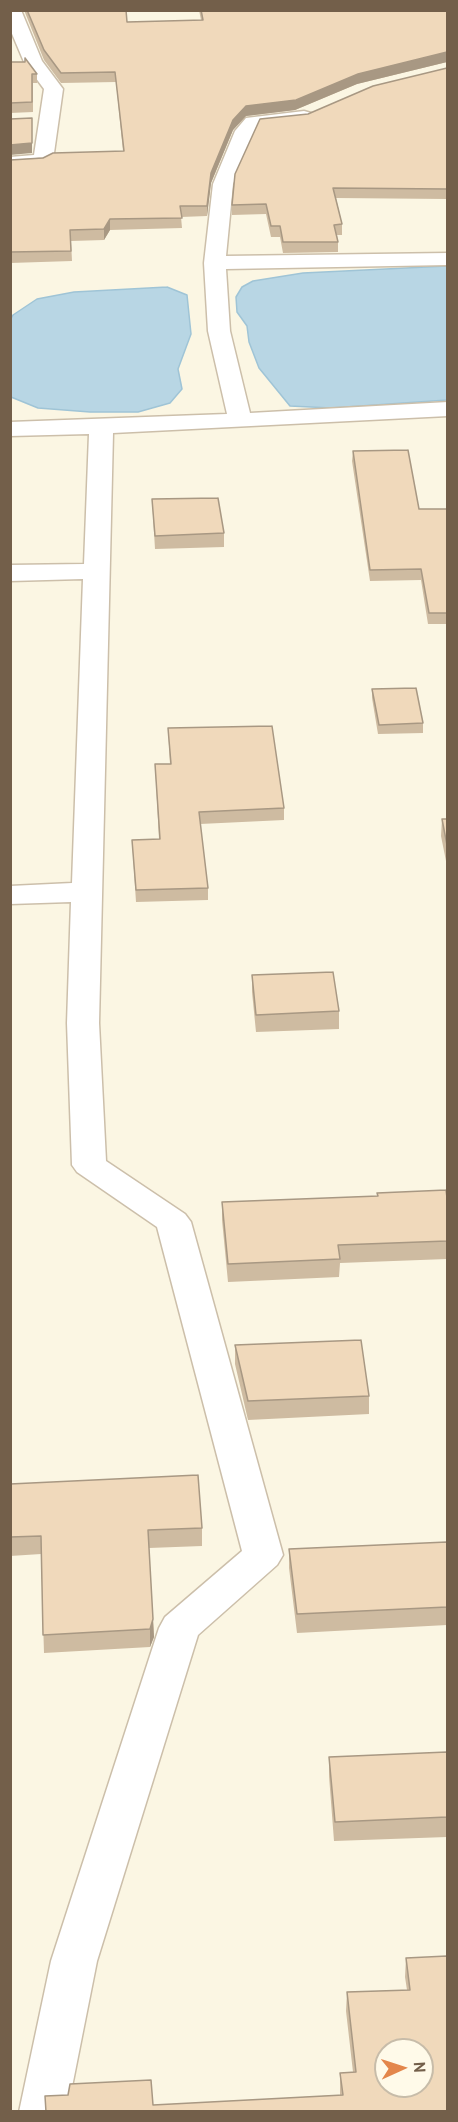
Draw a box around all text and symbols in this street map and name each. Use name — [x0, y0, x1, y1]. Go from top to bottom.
north arrow — [374, 2038, 434, 2098]
text: N — [410, 2061, 430, 2073]

